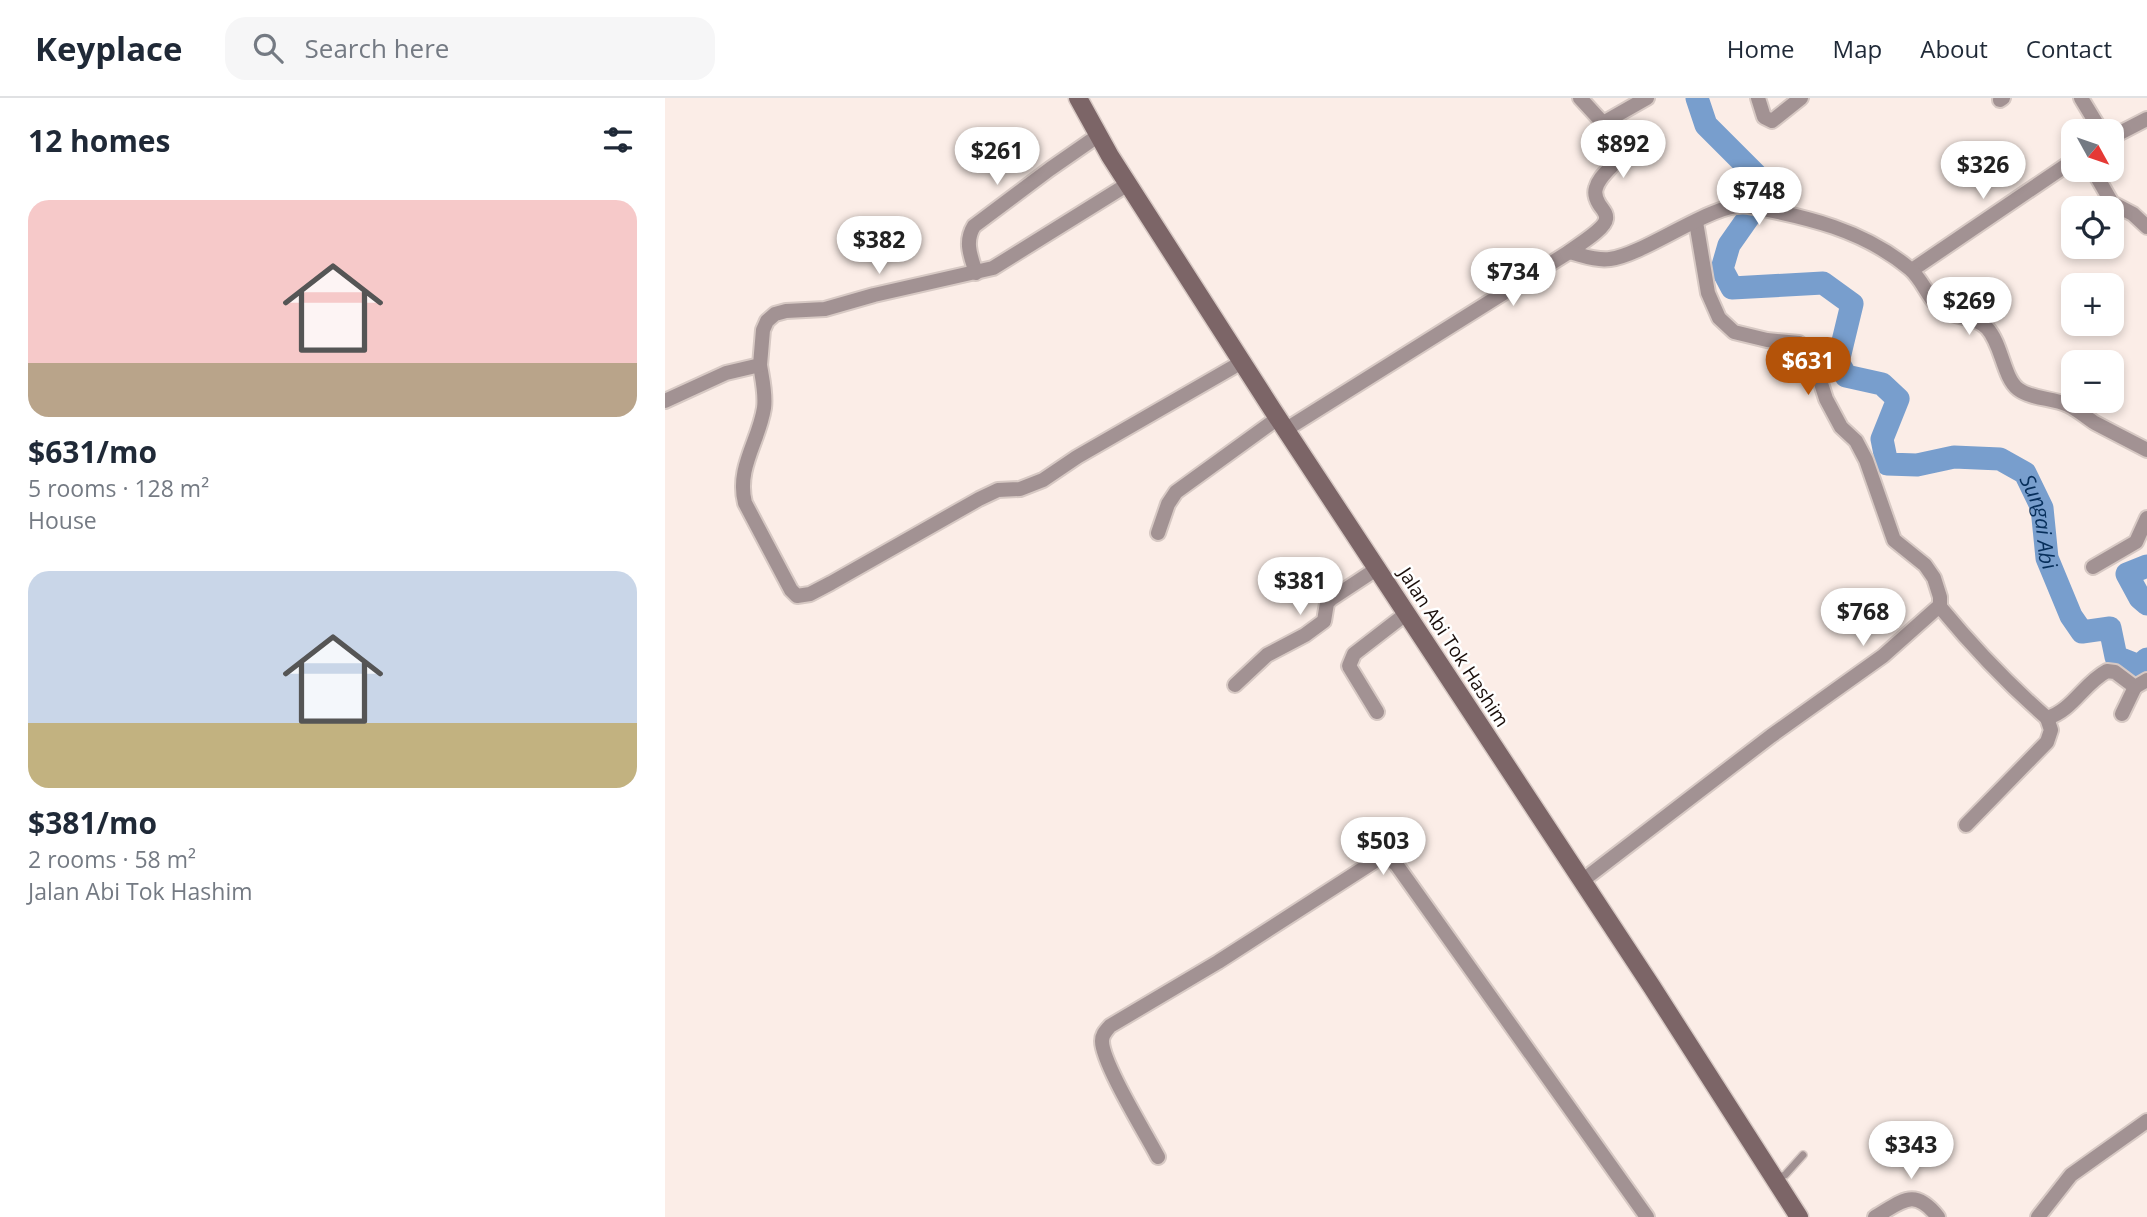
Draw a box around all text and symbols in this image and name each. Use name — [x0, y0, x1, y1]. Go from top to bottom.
search box — [225, 17, 715, 80]
text: Keyplace — [35, 26, 183, 71]
icon: search — [249, 29, 287, 67]
text: Search here — [305, 30, 449, 66]
text: Home — [1727, 32, 1795, 65]
text: Map — [1833, 32, 1882, 65]
text: About — [1920, 32, 1988, 65]
text: Contact — [2026, 32, 2112, 65]
north arrow — [2061, 119, 2125, 182]
map controls — [2061, 119, 2124, 413]
text: 12 homes — [28, 120, 171, 161]
pin: $892 — [1582, 120, 1664, 180]
icon: filters — [599, 121, 637, 159]
pin: $261 — [956, 127, 1038, 187]
text: $892 — [1597, 127, 1649, 159]
text: $261 — [971, 134, 1023, 166]
pin: $326 — [1942, 141, 2024, 201]
text: $326 — [1957, 148, 2009, 180]
pin: $748 — [1718, 167, 1800, 227]
text: $748 — [1733, 174, 1785, 206]
button: locate — [2061, 196, 2124, 259]
pin: $382 — [838, 216, 920, 276]
text: $382 — [853, 223, 905, 255]
icon: home — [270, 245, 396, 371]
pin: $734 — [1472, 248, 1554, 308]
text: $734 — [1487, 255, 1539, 287]
button: + — [2061, 273, 2124, 336]
pin: $269 — [1928, 278, 2010, 337]
text: $269 — [1943, 284, 1995, 316]
pin: $631 — [1767, 338, 1849, 397]
text: $631 — [1782, 344, 1834, 376]
button: − — [2061, 350, 2124, 413]
text: $631/mo — [28, 431, 157, 472]
water label: Sungai Abi — [2014, 469, 2065, 574]
text: 5 rooms · 128 m² — [28, 472, 209, 504]
text: House — [28, 504, 97, 536]
pin: $381 — [1259, 558, 1341, 617]
street label: Jalan Abi Tok Hashim — [1392, 560, 1515, 732]
text: $381 — [1274, 564, 1326, 596]
pin: $768 — [1822, 588, 1904, 648]
text: $768 — [1837, 595, 1889, 627]
icon: home — [270, 616, 396, 742]
text: $381/mo — [28, 802, 157, 843]
pin: $503 — [1342, 818, 1424, 877]
text: $503 — [1357, 824, 1409, 856]
text: 2 rooms · 58 m² — [28, 843, 196, 875]
text: Jalan Abi Tok Hashim — [28, 875, 253, 907]
pin: $343 — [1870, 1122, 1952, 1181]
text: $343 — [1885, 1128, 1937, 1160]

